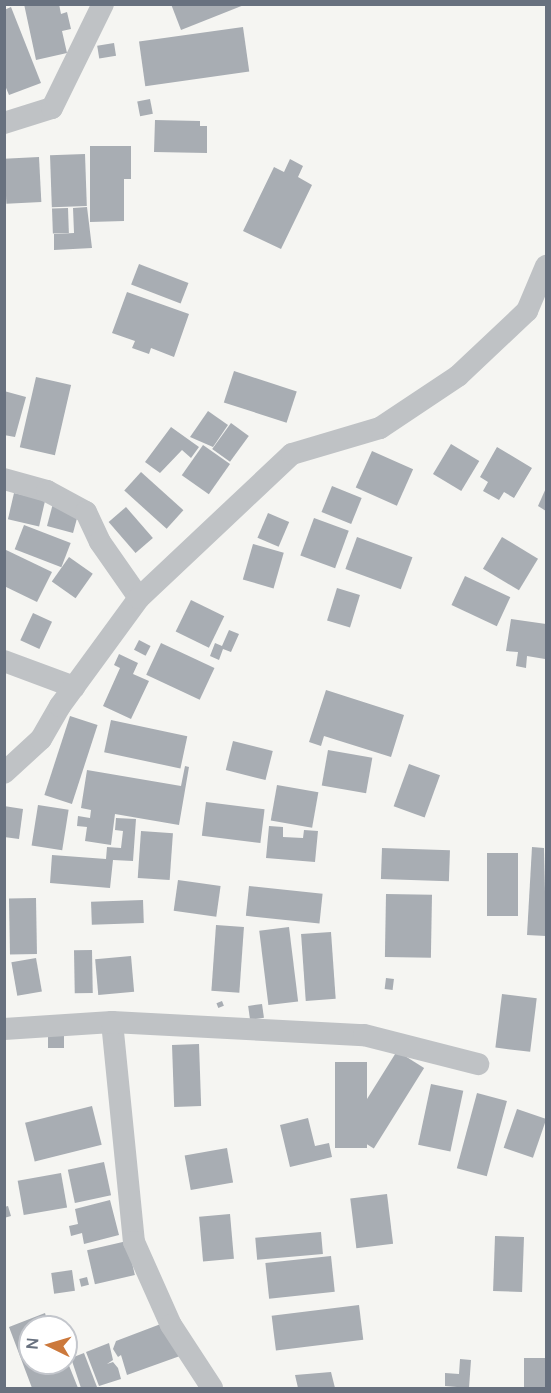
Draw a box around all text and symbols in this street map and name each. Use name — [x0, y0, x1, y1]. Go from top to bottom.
north arrow — [18, 1315, 78, 1375]
text: N — [21, 1337, 44, 1350]

